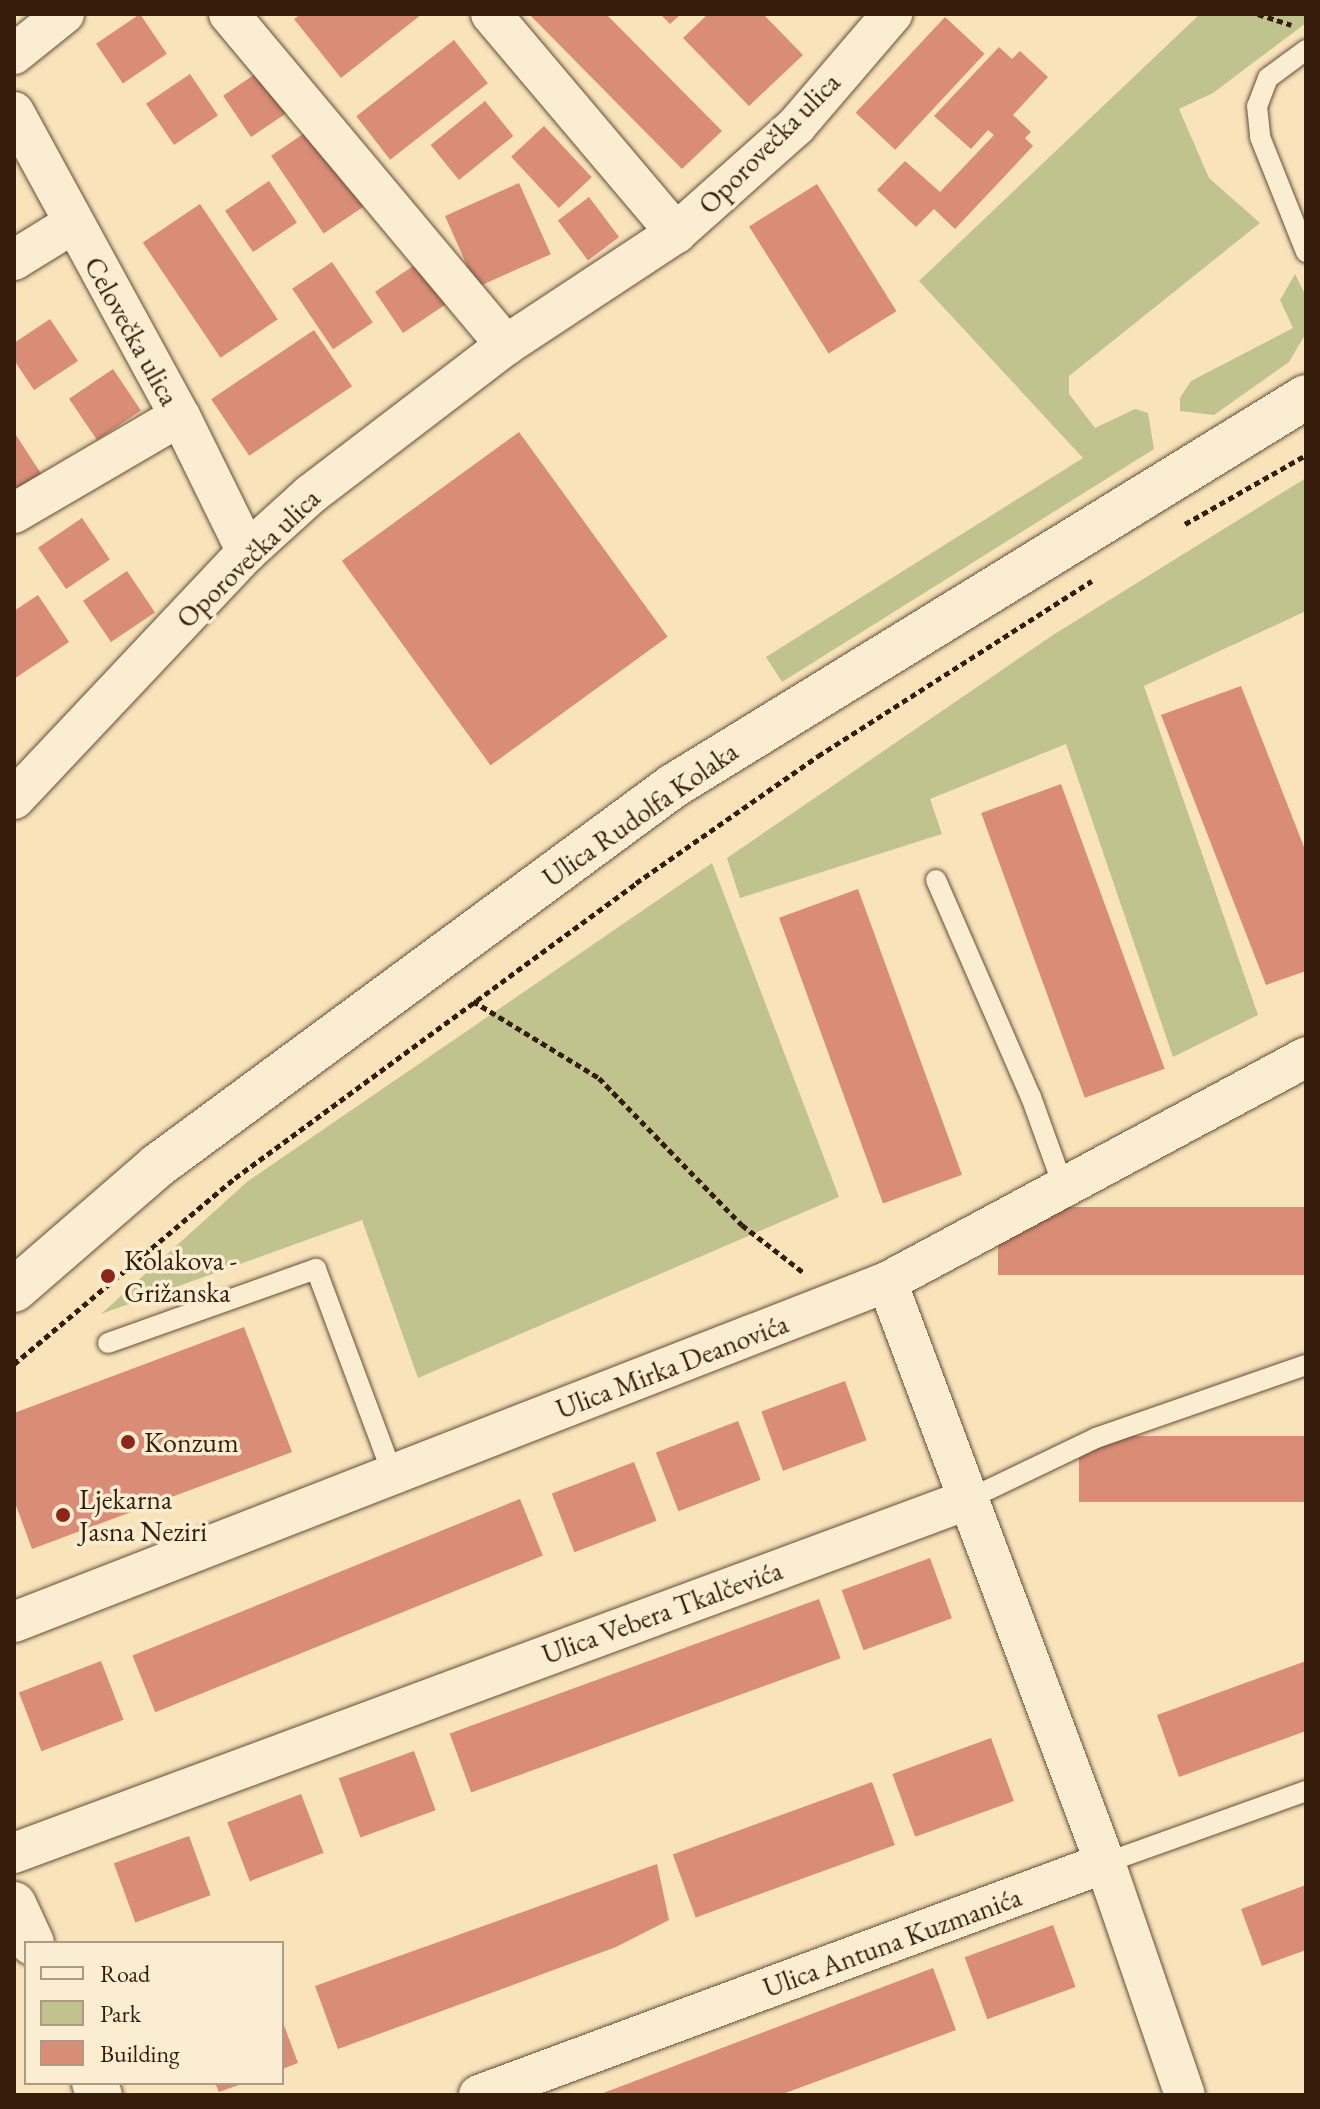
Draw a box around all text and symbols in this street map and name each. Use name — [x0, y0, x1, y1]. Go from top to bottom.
street label: Oporovečka ulica — [691, 65, 847, 221]
street label: Celovečka ulica — [77, 251, 187, 411]
street label: Oporovečka ulica — [169, 481, 327, 635]
street label: Ulica Rudolfa Kolaka — [536, 734, 744, 894]
place label: Kolakova - Grižanska — [124, 1243, 237, 1309]
marker: Kolakova - Grižanska — [99, 1267, 117, 1285]
street label: Ulica Mirka Deanovića — [551, 1306, 793, 1426]
place label: Konzum — [144, 1425, 239, 1459]
marker: Konzum — [119, 1433, 137, 1451]
place label: Ljekarna Jasna Neziri — [79, 1482, 207, 1548]
marker: Ljekarna Jasna Neziri — [54, 1506, 72, 1524]
street label: Ulica Vebera Tkalčevića — [537, 1553, 787, 1671]
street label: Ulica Antuna Kuzmanića — [758, 1880, 1026, 2004]
legend — [24, 1941, 284, 2085]
text: Road — [100, 1958, 150, 1989]
text: Park — [100, 1998, 141, 2029]
text: Building — [100, 2038, 180, 2069]

